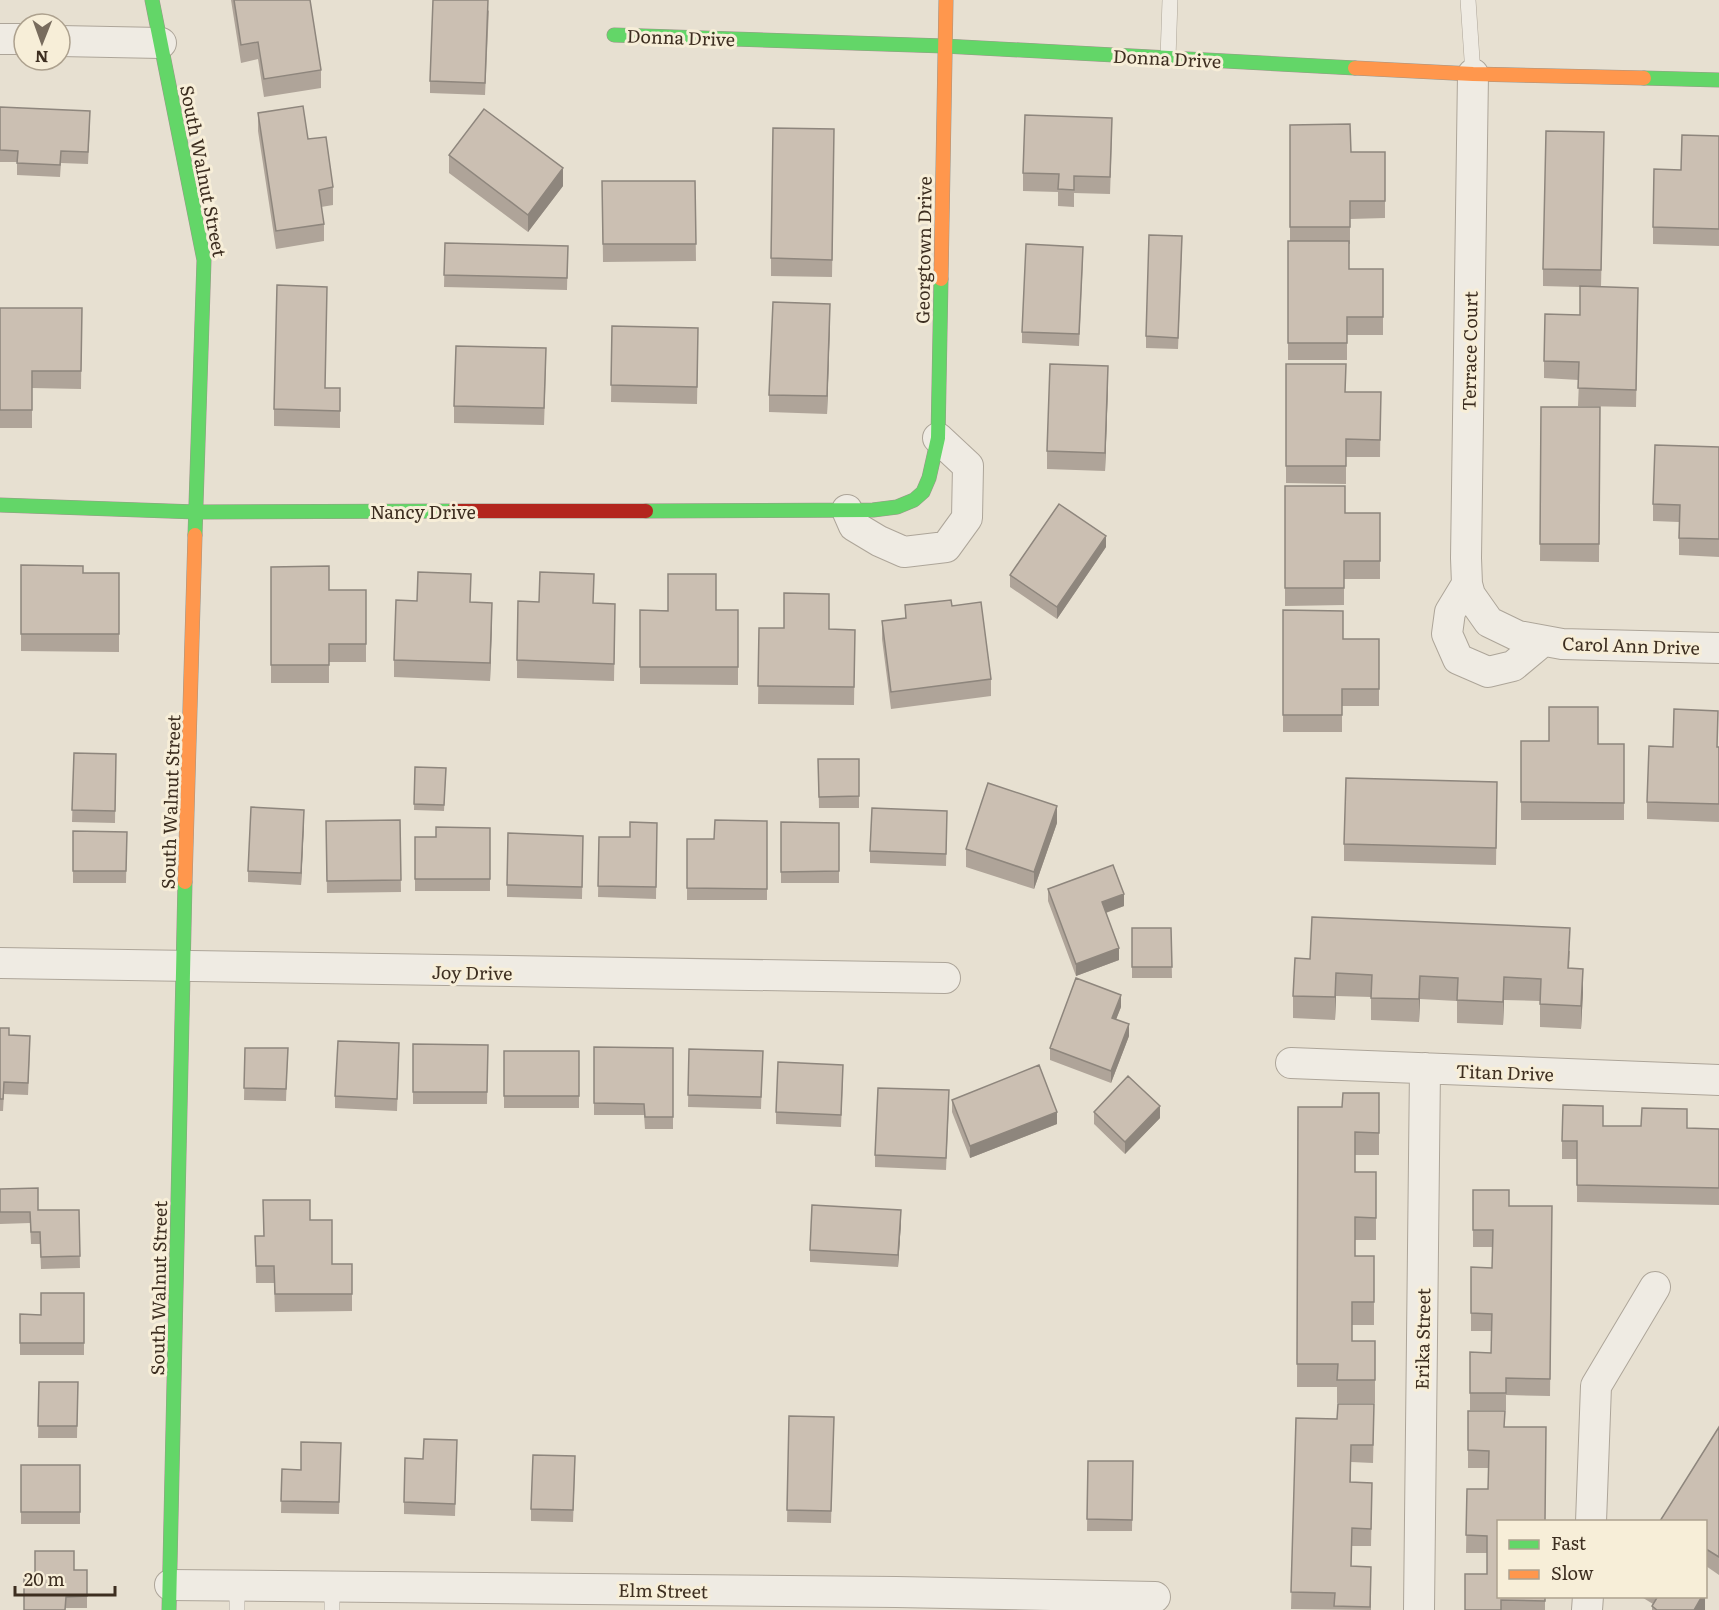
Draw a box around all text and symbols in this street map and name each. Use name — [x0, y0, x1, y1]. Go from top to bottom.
north arrow — [12, 12, 72, 72]
street label: Donna Drive — [626, 22, 736, 52]
street label: Donna Drive — [1112, 42, 1222, 74]
text: N — [35, 46, 49, 70]
street label: South Walnut Street — [174, 83, 234, 260]
street label: Georgtown Drive — [908, 176, 938, 324]
street label: Terrace Court — [1454, 290, 1484, 411]
street label: Nancy Drive — [370, 498, 476, 525]
street label: Carol Ann Drive — [1562, 629, 1700, 661]
street label: South Walnut Street — [153, 714, 187, 890]
street label: Joy Drive — [431, 958, 513, 986]
street label: Titan Drive — [1456, 1057, 1554, 1087]
street label: South Walnut Street — [143, 1200, 173, 1376]
street label: Erika Street — [1408, 1287, 1436, 1390]
legend — [1497, 1520, 1707, 1598]
text: Fast — [1551, 1529, 1587, 1556]
scale bar — [15, 1559, 116, 1597]
text: Slow — [1551, 1559, 1594, 1586]
text: 20 m — [24, 1565, 65, 1592]
street label: Elm Street — [618, 1576, 709, 1604]

